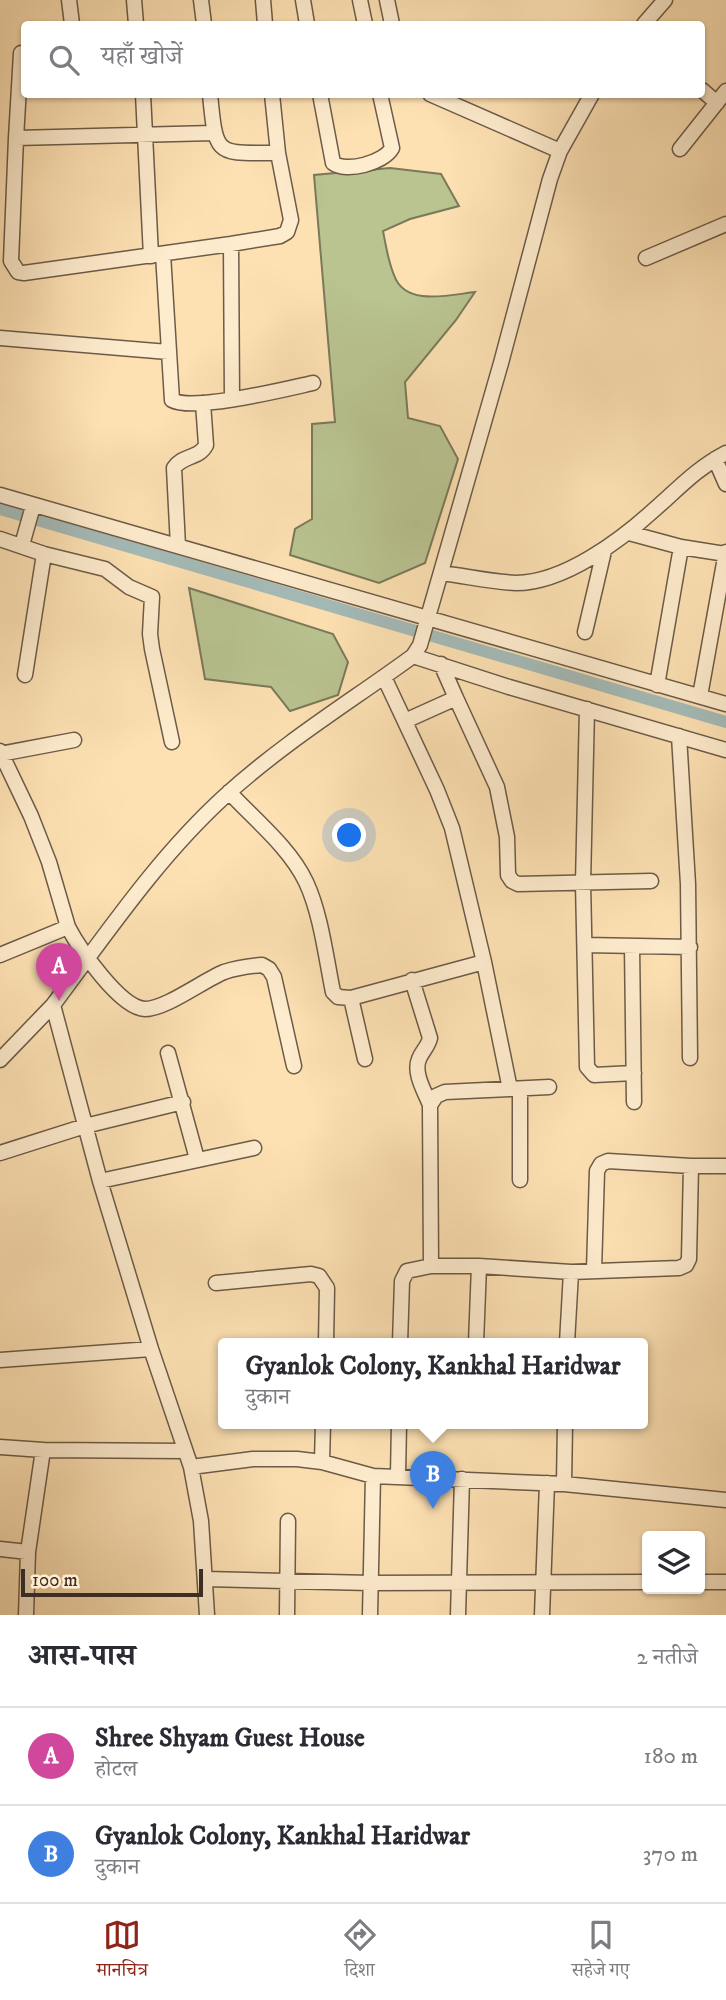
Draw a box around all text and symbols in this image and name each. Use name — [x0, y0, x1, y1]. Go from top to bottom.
search box — [21, 21, 705, 98]
text: यहाँ खोजें — [101, 40, 183, 73]
icon: search — [45, 41, 83, 79]
your location — [332, 818, 366, 852]
pin: A — [36, 943, 82, 1001]
popup — [218, 1338, 648, 1429]
text: Gyanlok Colony, Kankhal Haridwar — [246, 1350, 620, 1383]
text: दुकान — [246, 1383, 290, 1412]
pin: B — [410, 1451, 456, 1509]
map controls — [642, 1531, 705, 1594]
button: layers — [642, 1531, 705, 1594]
scale bar — [21, 1566, 203, 1598]
text: 100 m — [32, 1569, 78, 1592]
text: आस-पास — [28, 1638, 136, 1675]
text: 2 नतीजे — [637, 1643, 698, 1672]
text: Shree Shyam Guest House — [95, 1722, 365, 1755]
text: A — [44, 1742, 58, 1771]
text: 180 m — [643, 1742, 698, 1771]
text: होटल — [95, 1755, 137, 1784]
text: Gyanlok Colony, Kankhal Haridwar — [95, 1820, 470, 1853]
text: B — [44, 1840, 58, 1869]
text: 370 m — [643, 1840, 698, 1869]
text: दुकान — [95, 1853, 139, 1882]
tab: मानचित्र — [96, 1916, 148, 1988]
tab: दिशा — [341, 1916, 379, 1988]
tab: सहेजे गए — [571, 1916, 630, 1988]

